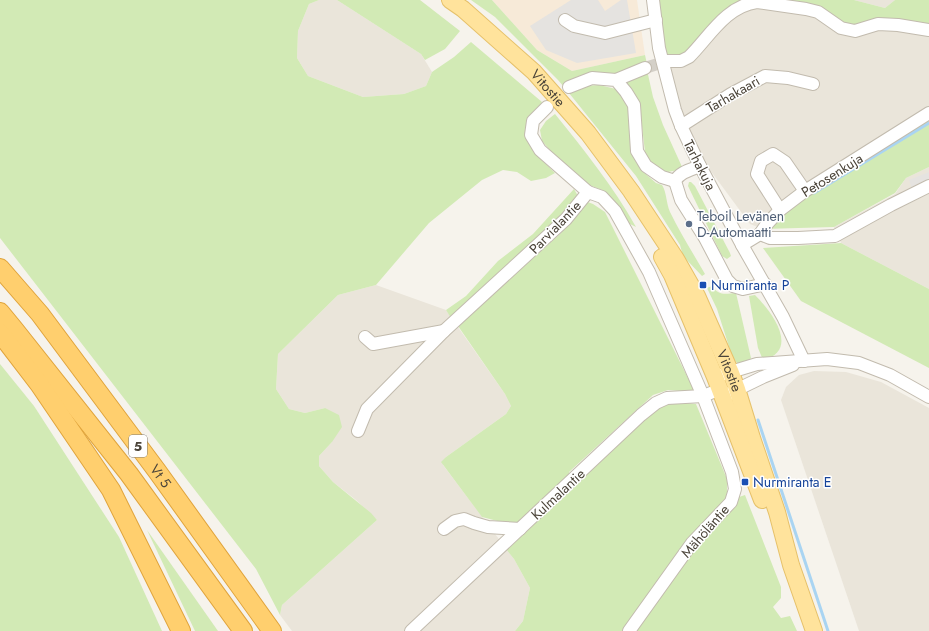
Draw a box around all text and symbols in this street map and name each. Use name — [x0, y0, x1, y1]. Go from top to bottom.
street label: Vitostie — [526, 65, 570, 111]
street label: Tarhakaari — [703, 71, 763, 117]
street label: Tarhakuja — [679, 136, 721, 194]
street label: Petosenkuja — [797, 148, 867, 202]
street label: Parvialantie — [524, 196, 586, 258]
place label: Teboil Levänen D-Automaatti — [697, 206, 784, 242]
marker: Teboil Levänen D-Automaatti — [684, 219, 694, 229]
place label: Nurmiranta P — [711, 275, 790, 295]
marker: Nurmiranta P — [698, 280, 708, 290]
street label: Vitostie — [712, 346, 747, 395]
road number: 5 — [129, 435, 147, 457]
street label: Vt 5 — [145, 460, 176, 492]
street label: Kulmalantie — [527, 464, 589, 524]
place label: Nurmiranta E — [753, 472, 831, 492]
marker: Nurmiranta E — [740, 477, 750, 487]
street label: Mähöläntie — [676, 500, 734, 562]

